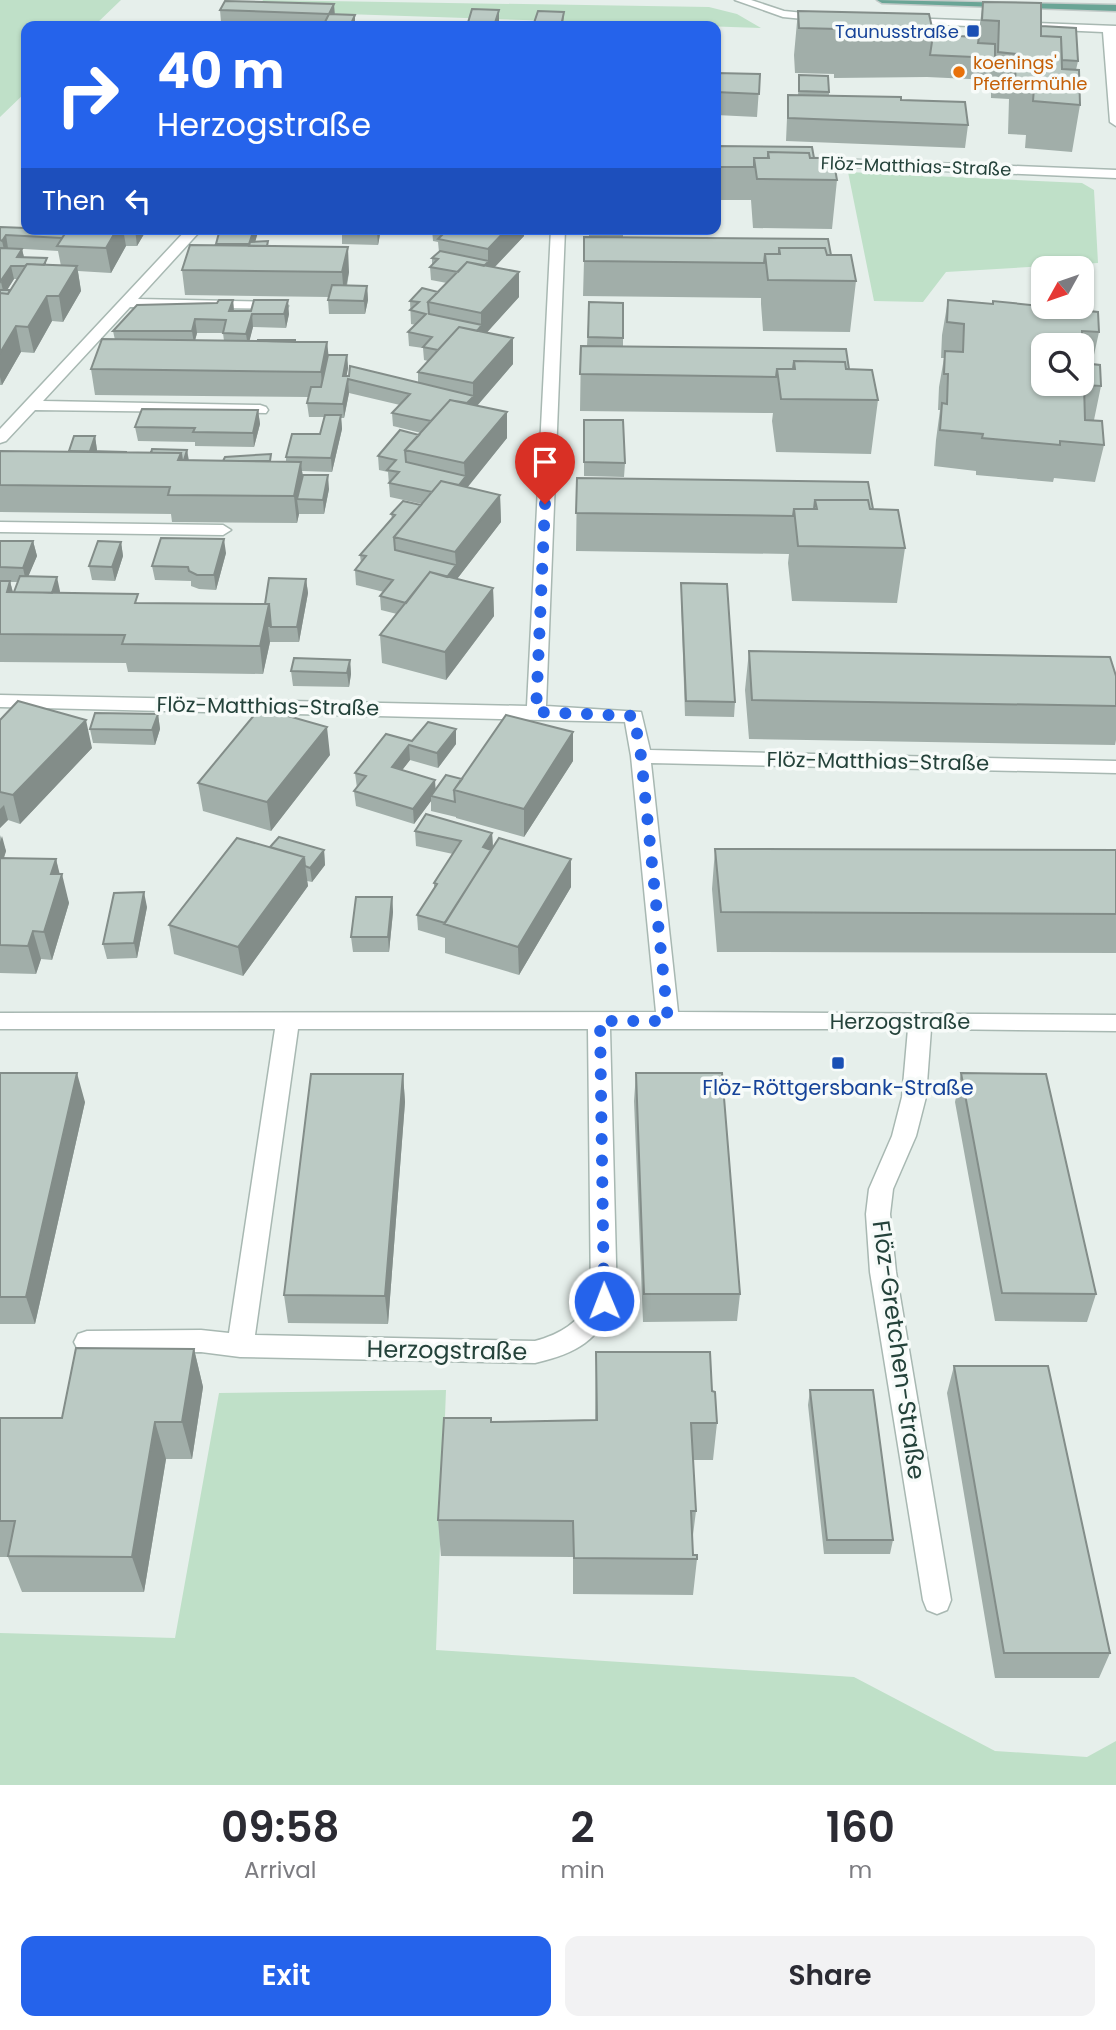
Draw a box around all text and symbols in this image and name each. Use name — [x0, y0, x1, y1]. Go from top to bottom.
place label: Taunusstraße — [835, 19, 959, 44]
marker: Taunusstraße — [965, 23, 981, 39]
text: 40 m — [157, 37, 284, 105]
icon: right — [42, 49, 133, 140]
place label: koenings' Pfeffermühle — [973, 50, 1087, 96]
marker: koenings' Pfeffermühle — [951, 64, 967, 80]
text: Herzogstraße — [157, 102, 371, 147]
street label: Flöz-Matthias-Straße — [820, 150, 1012, 182]
icon: left — [119, 182, 157, 220]
text: Then — [42, 183, 105, 219]
north arrow — [1031, 256, 1094, 318]
map controls — [1031, 256, 1094, 396]
button: search — [1031, 333, 1094, 396]
pin — [515, 432, 575, 504]
icon: arrive — [526, 443, 564, 481]
street label: Flöz-Matthias-Straße — [156, 690, 380, 722]
street label: Flöz-Matthias-Straße — [766, 745, 990, 777]
street label: Herzogstraße — [830, 1007, 970, 1036]
marker: Flöz-Röttgersbank-Straße — [830, 1055, 846, 1071]
place label: Flöz-Röttgersbank-Straße — [702, 1073, 974, 1102]
street label: Flöz-Gretchen-Straße — [864, 1218, 934, 1482]
position arrow — [567, 1264, 641, 1338]
street label: Herzogstraße — [366, 1332, 528, 1368]
text: 09:58 — [221, 1798, 340, 1857]
text: 2 — [571, 1798, 595, 1857]
text: 160 — [826, 1798, 895, 1857]
text: Arrival — [244, 1854, 317, 1886]
text: min — [561, 1854, 605, 1886]
text: m — [848, 1854, 872, 1886]
button: Exit — [21, 1936, 551, 2016]
button: Share — [565, 1936, 1095, 2016]

